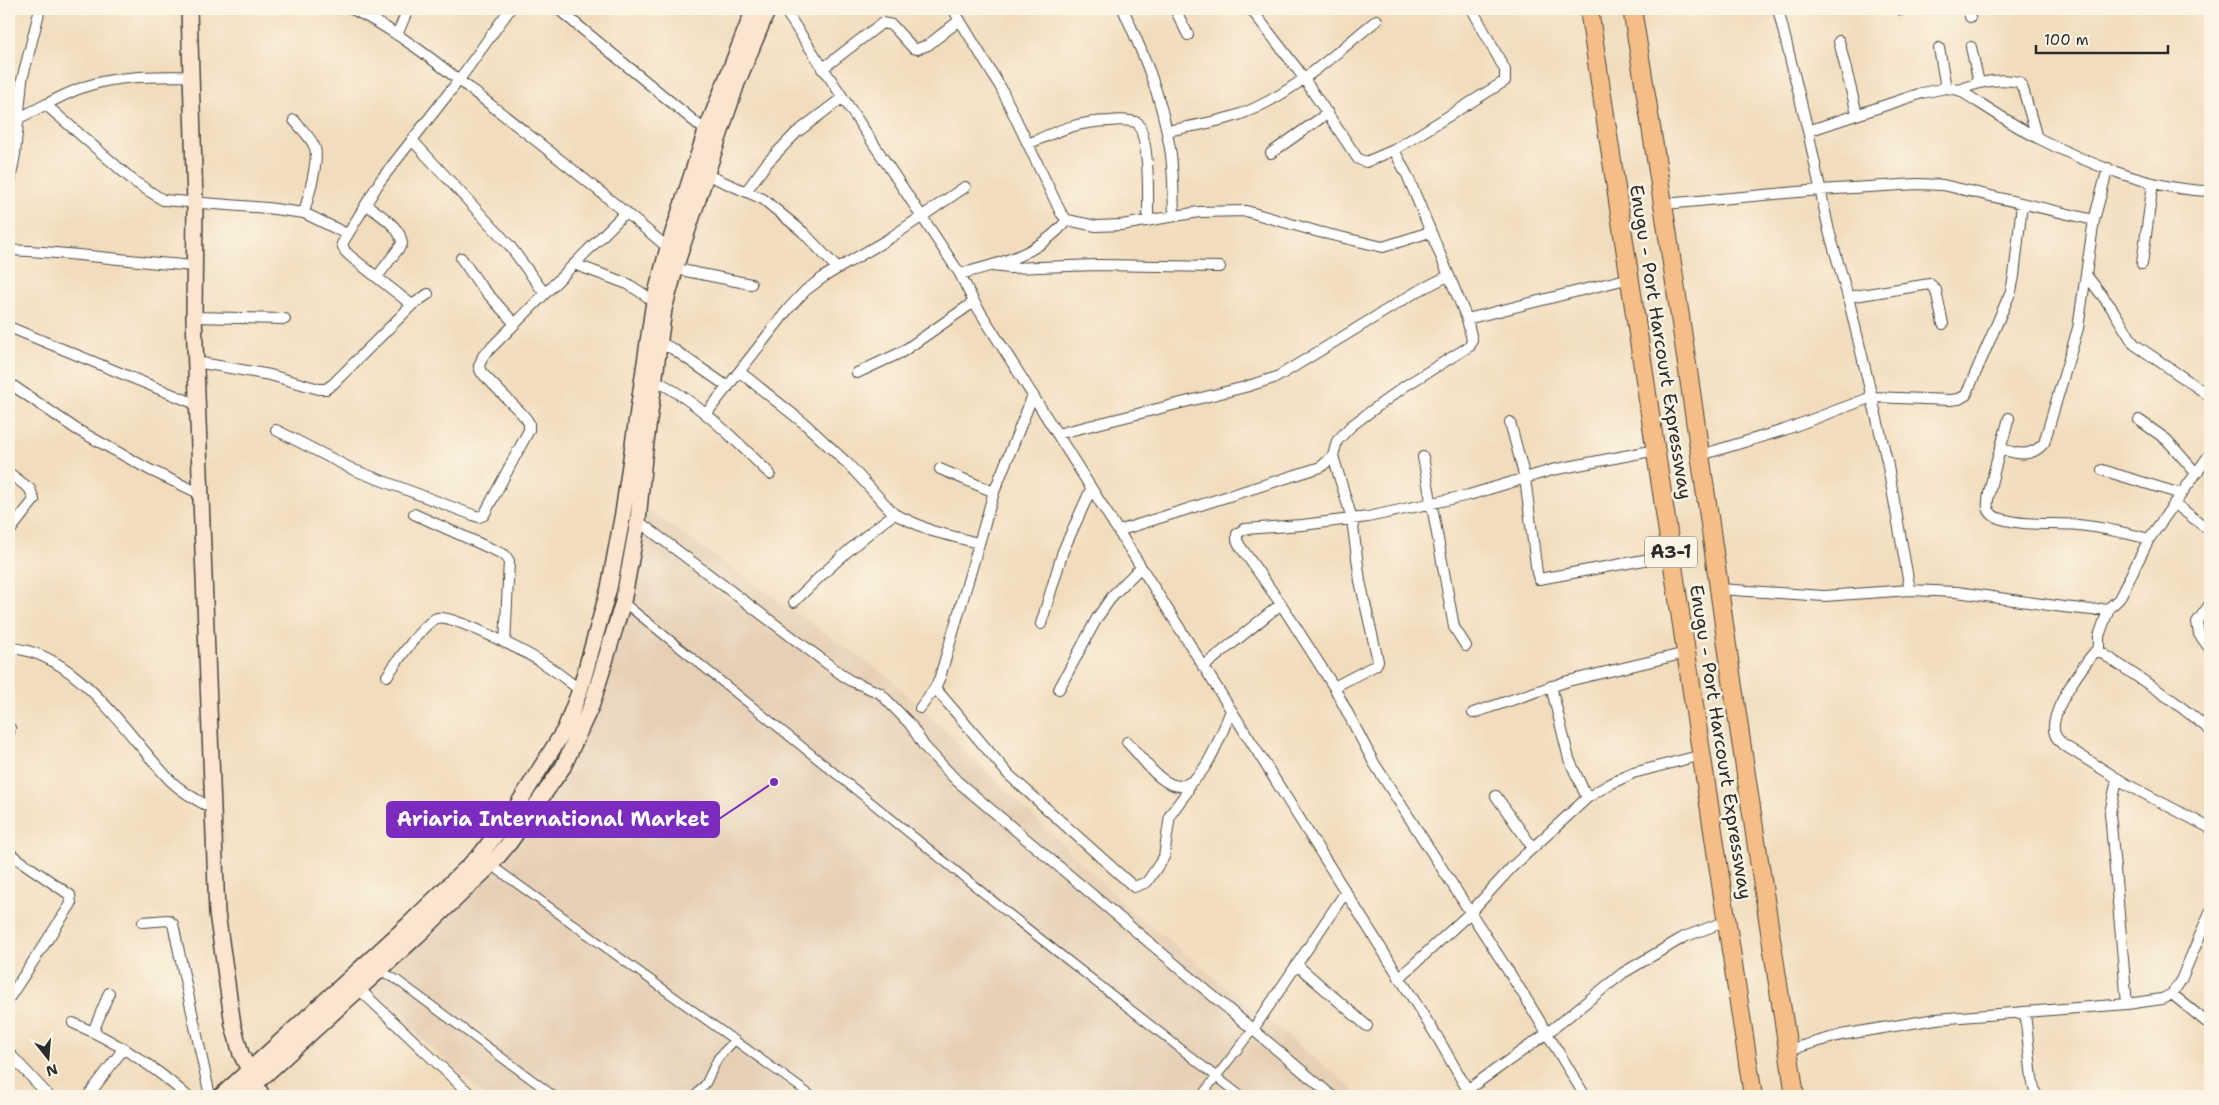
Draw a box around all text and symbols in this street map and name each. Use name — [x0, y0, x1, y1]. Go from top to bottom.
scale bar — [2036, 22, 2169, 54]
text: 100 m — [2044, 30, 2089, 50]
street label: Enugu - Port Harcourt Expressway — [1624, 183, 1698, 501]
road number: A3-1 — [1645, 536, 1697, 568]
street label: Enugu - Port Harcourt Expressway — [1684, 583, 1758, 901]
callout: Ariaria International Market — [387, 802, 719, 837]
text: Ariaria International Market — [397, 806, 709, 832]
north arrow — [22, 1032, 72, 1082]
text: N — [44, 1060, 60, 1081]

